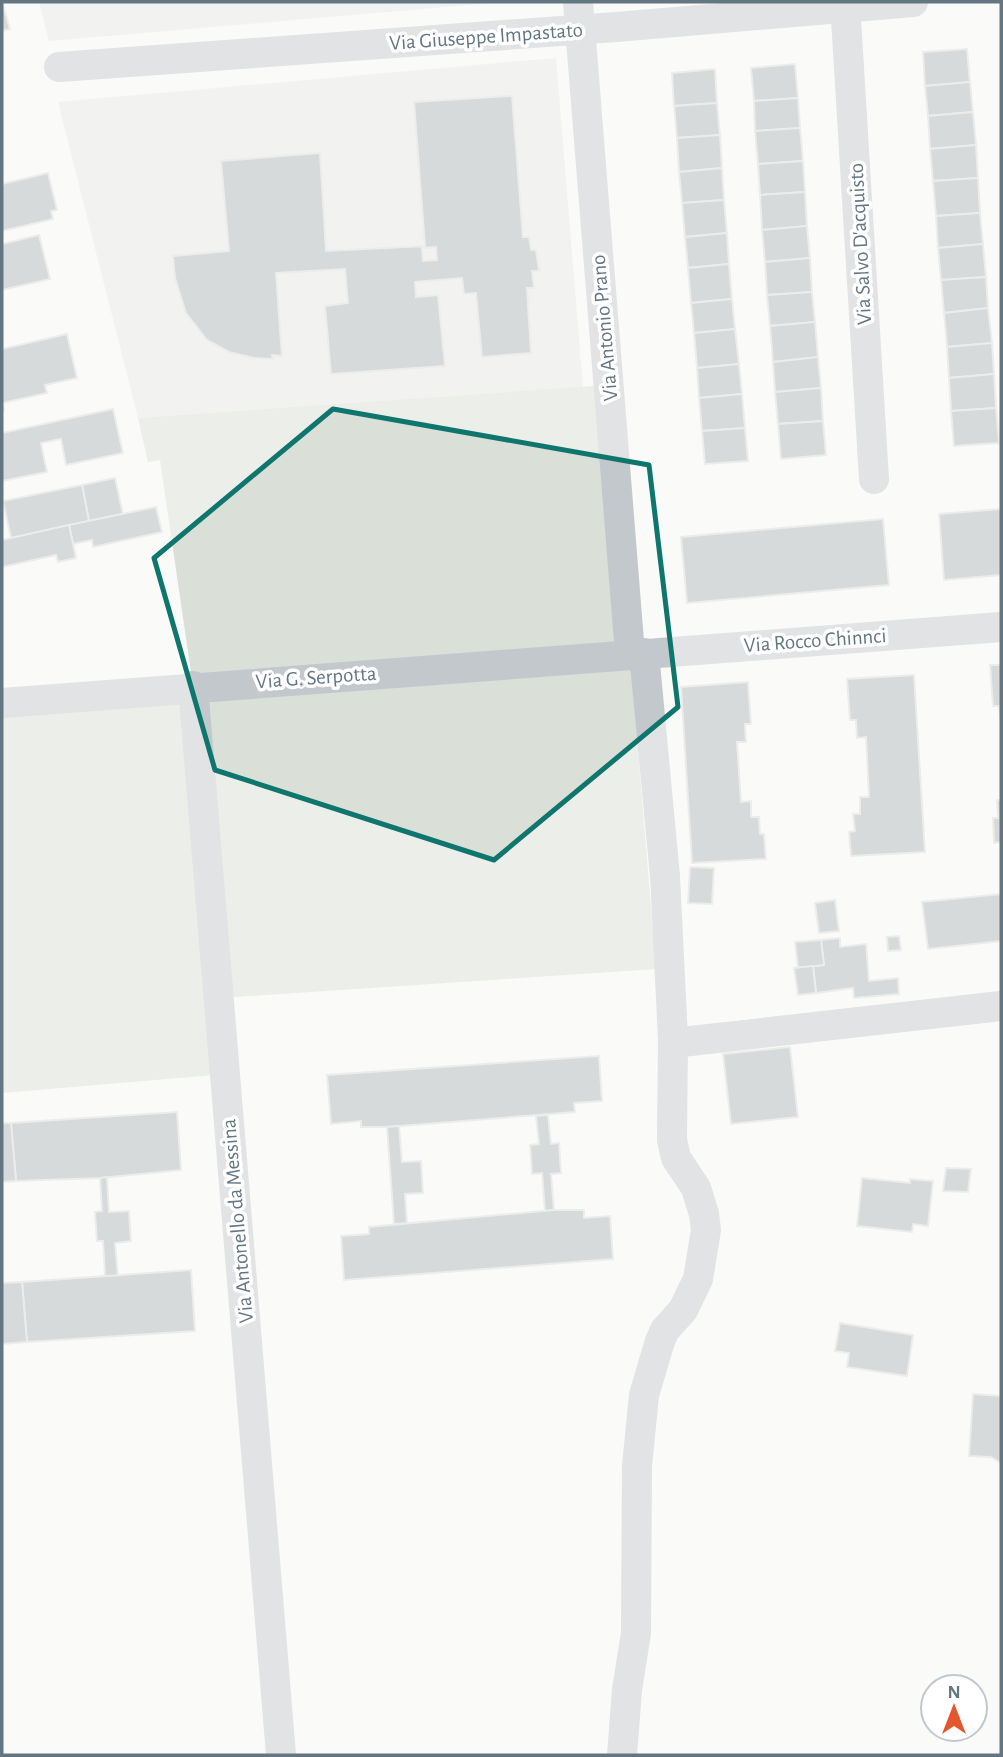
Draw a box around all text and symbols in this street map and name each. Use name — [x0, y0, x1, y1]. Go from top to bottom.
street label: Via Giuseppe Impastato — [389, 19, 584, 54]
street label: Via Salvo D'acquisto — [846, 162, 875, 325]
street label: Via Antonio Prano — [588, 254, 621, 402]
street label: Via Rocco Chinnci — [743, 625, 887, 656]
street label: Via G. Serpotta — [255, 663, 377, 692]
street label: Via Antonello da Messina — [218, 1118, 257, 1324]
north arrow — [919, 1673, 989, 1743]
text: N — [947, 1683, 961, 1702]

